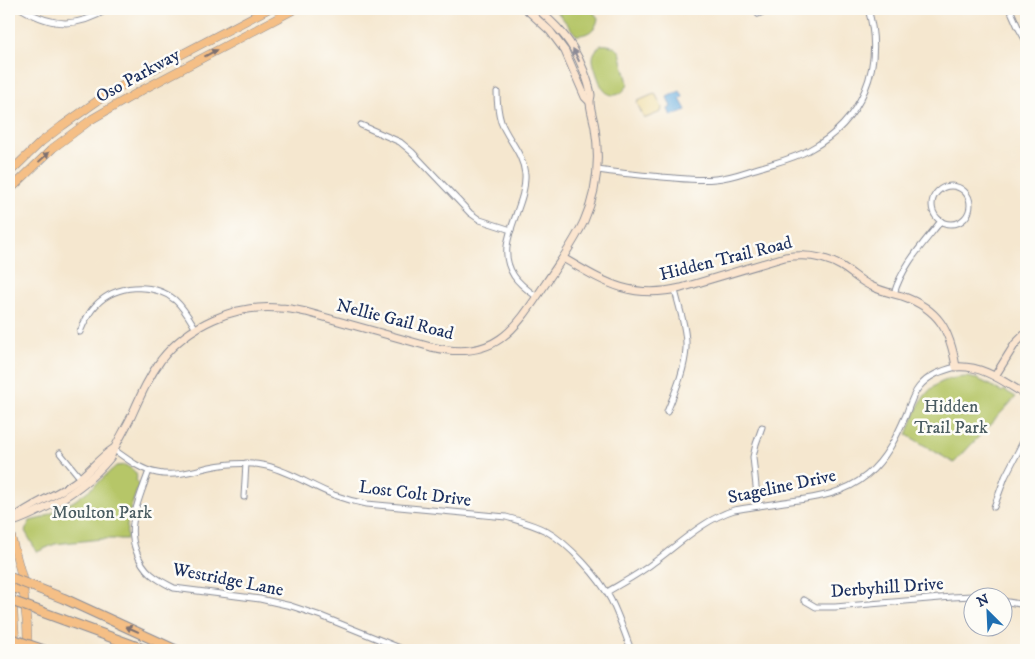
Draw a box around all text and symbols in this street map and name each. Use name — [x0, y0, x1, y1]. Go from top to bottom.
street label: Oso Parkway — [92, 44, 184, 108]
one-way arrow — [572, 48, 580, 62]
one-way arrow — [204, 49, 218, 57]
one-way arrow — [37, 151, 49, 163]
street label: Hidden Trail Road — [657, 232, 795, 286]
street label: Nellie Gail Road — [334, 295, 456, 345]
park label: Hidden Trail Park — [914, 396, 988, 439]
street label: Stageline Drive — [726, 465, 838, 509]
street label: Lost Colt Drive — [358, 476, 472, 512]
park label: Moulton Park — [52, 502, 152, 524]
street label: Westridge Lane — [170, 558, 285, 602]
street label: Derbyhill Drive — [830, 573, 944, 603]
north arrow — [962, 586, 1012, 636]
text: N — [974, 590, 992, 612]
one-way arrow — [125, 625, 139, 633]

